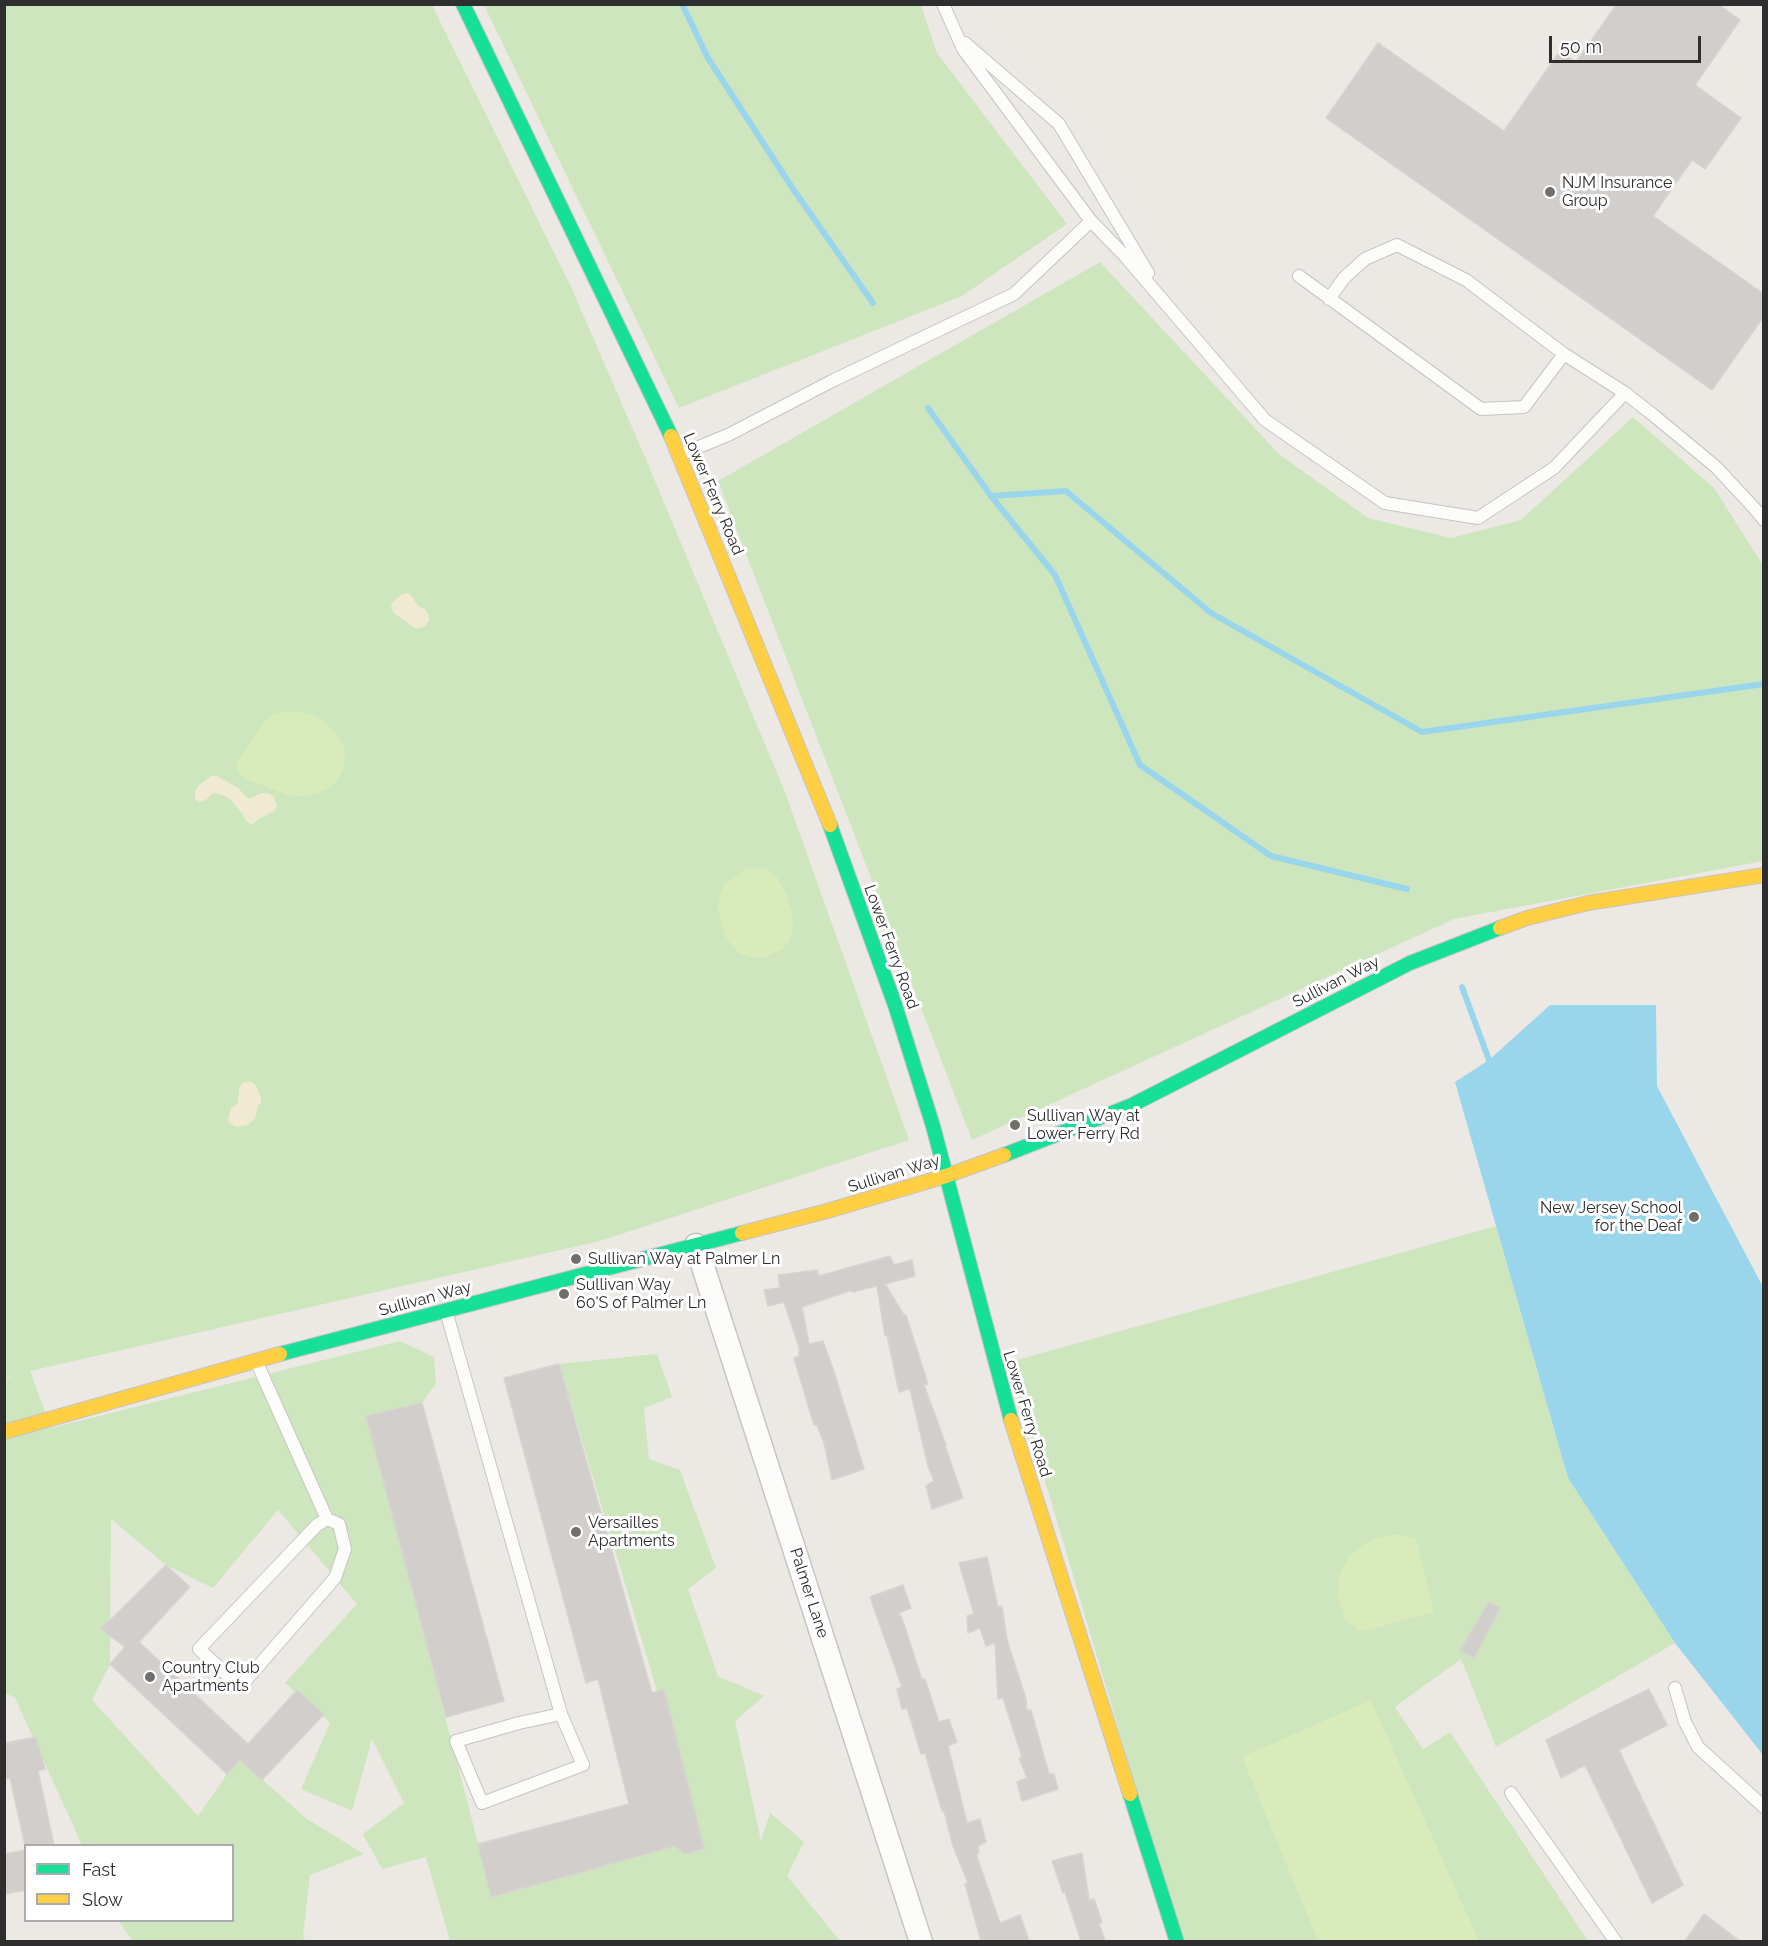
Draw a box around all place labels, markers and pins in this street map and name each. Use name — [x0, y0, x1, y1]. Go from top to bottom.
place label: NJM Insurance Group — [1562, 173, 1672, 211]
marker: NJM Insurance Group — [1543, 185, 1557, 199]
place label: Sullivan Way at Lower Ferry Rd — [1027, 1106, 1140, 1144]
marker: Sullivan Way at Lower Ferry Rd — [1008, 1118, 1022, 1132]
place label: New Jersey School for the Deaf — [1540, 1198, 1682, 1236]
marker: New Jersey School for the Deaf — [1687, 1210, 1701, 1224]
place label: Sullivan Way at Palmer Ln — [588, 1249, 780, 1269]
marker: Sullivan Way at Palmer Ln — [569, 1252, 583, 1266]
place label: Sullivan Way 60'S of Palmer Ln — [576, 1275, 706, 1313]
marker: Sullivan Way 60'S of Palmer Ln — [557, 1287, 571, 1301]
place label: Versailles Apartments — [588, 1513, 675, 1551]
marker: Versailles Apartments — [569, 1525, 583, 1539]
place label: Country Club Apartments — [162, 1658, 260, 1696]
marker: Country Club Apartments — [143, 1670, 157, 1684]

